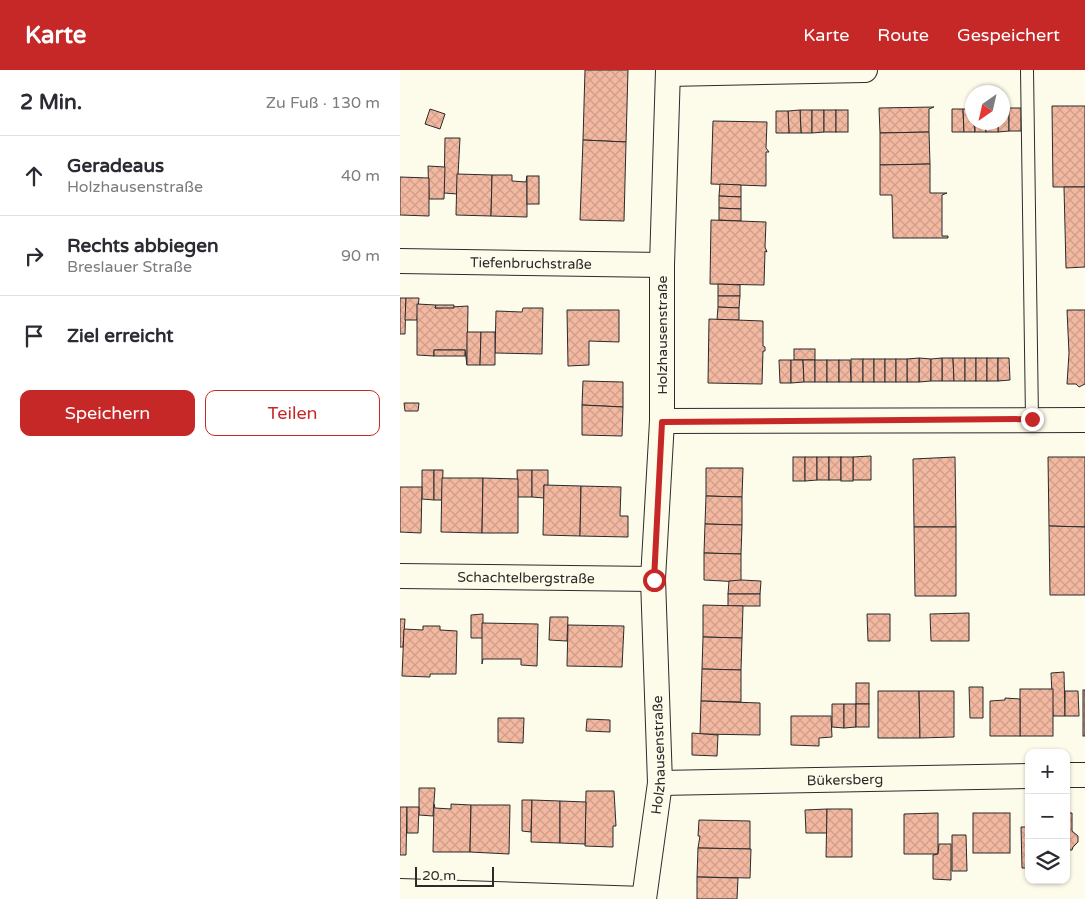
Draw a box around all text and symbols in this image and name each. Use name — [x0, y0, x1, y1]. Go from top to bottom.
text: Karte — [25, 21, 86, 50]
text: Karte — [803, 24, 849, 46]
text: Route — [877, 24, 929, 46]
text: Gespeichert — [957, 24, 1060, 46]
north arrow — [965, 85, 1010, 130]
text: 2 Min. — [20, 90, 82, 115]
text: Zu Fuß · 130 m — [266, 93, 380, 113]
text: Geradeaus — [67, 155, 164, 177]
icon: ahead — [20, 162, 48, 190]
text: 40 m — [341, 166, 380, 186]
text: Holzhausenstraße — [67, 177, 203, 197]
text: Rechts abbiegen — [67, 235, 219, 257]
icon: right — [20, 242, 48, 270]
text: 90 m — [341, 246, 380, 266]
street label: Tiefenbruchstraße — [470, 254, 592, 272]
text: Breslauer Straße — [67, 257, 192, 277]
street label: Holzhausenstraße — [654, 275, 671, 395]
icon: arrive — [20, 322, 48, 350]
text: Ziel erreicht — [67, 325, 174, 347]
button: Speichern — [20, 390, 195, 436]
button: Teilen — [205, 390, 380, 436]
route end — [1021, 408, 1044, 431]
street label: Schachtelbergstraße — [457, 568, 595, 587]
route start — [643, 569, 666, 592]
street label: Holzhausenstraße — [647, 695, 669, 816]
map controls — [1025, 749, 1070, 884]
button: + — [1025, 749, 1070, 794]
street label: Bükersberg — [807, 770, 883, 789]
button: − — [1025, 794, 1070, 839]
button: layers — [1025, 839, 1070, 884]
scale bar — [415, 864, 494, 887]
text: 20 m — [422, 867, 456, 884]

